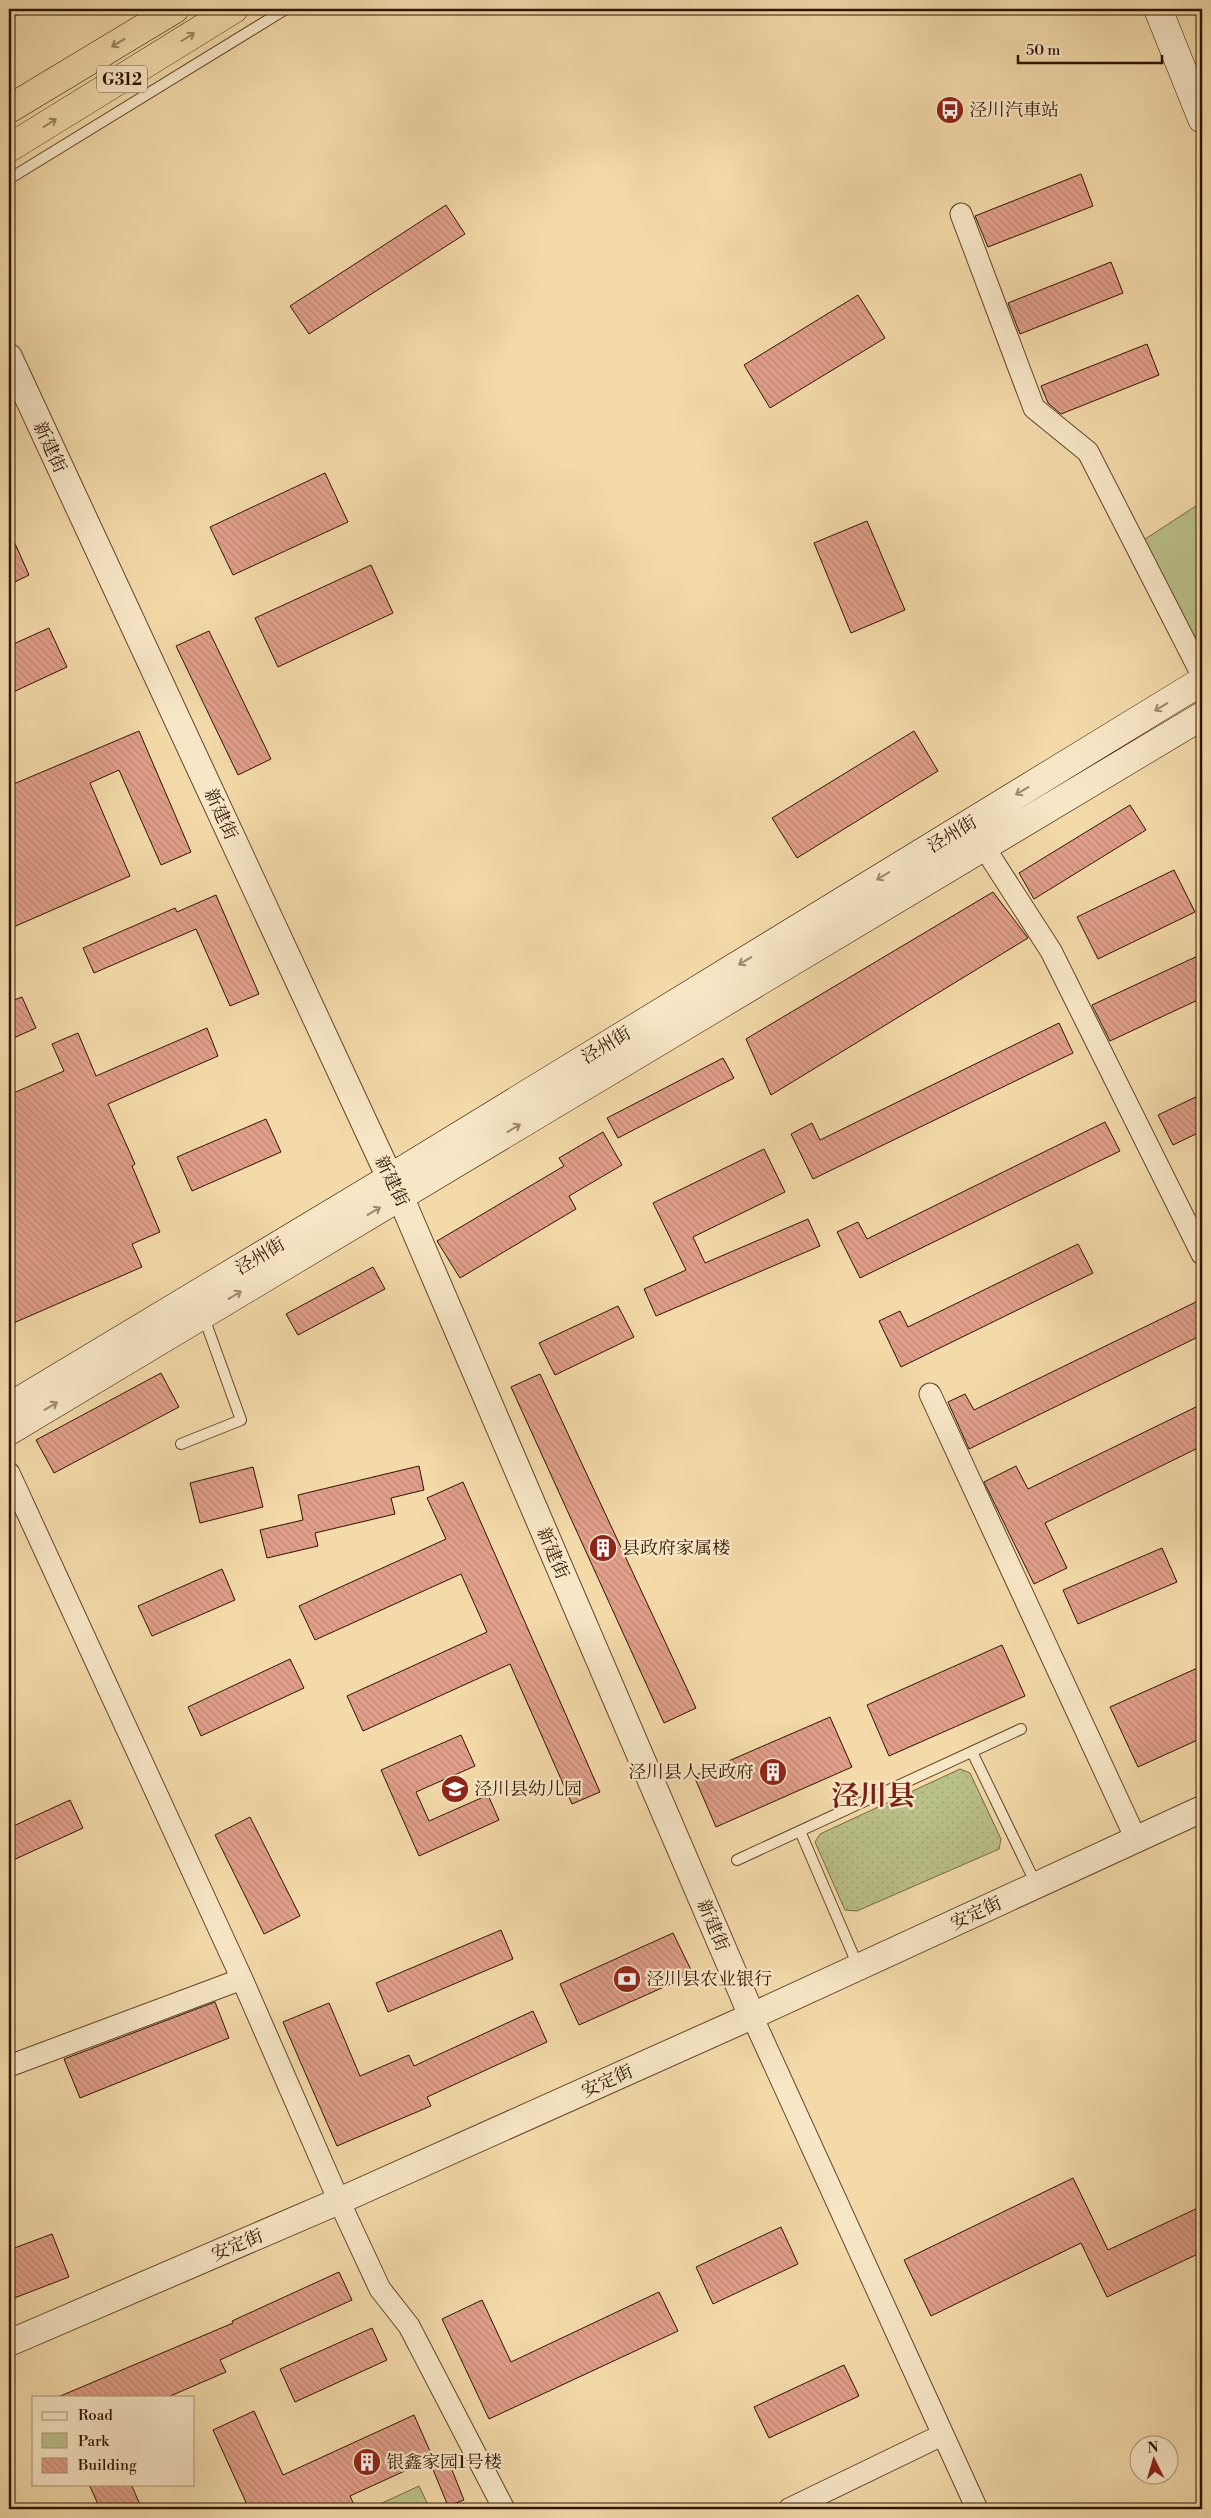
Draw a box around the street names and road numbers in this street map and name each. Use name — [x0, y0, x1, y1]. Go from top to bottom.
road number: G312 — [97, 66, 147, 92]
street label: 新建街 — [28, 418, 71, 477]
street label: 新建街 — [199, 785, 242, 844]
street label: 泾州街 — [923, 811, 981, 858]
street label: 泾州街 — [577, 1022, 635, 1069]
street label: 新建街 — [369, 1152, 414, 1211]
street label: 泾州街 — [231, 1233, 289, 1280]
street label: 新建街 — [531, 1524, 574, 1583]
street label: 安定街 — [947, 1892, 1006, 1935]
street label: 新建街 — [691, 1896, 734, 1955]
street label: 安定街 — [578, 2060, 637, 2103]
street label: 安定街 — [208, 2224, 267, 2267]

